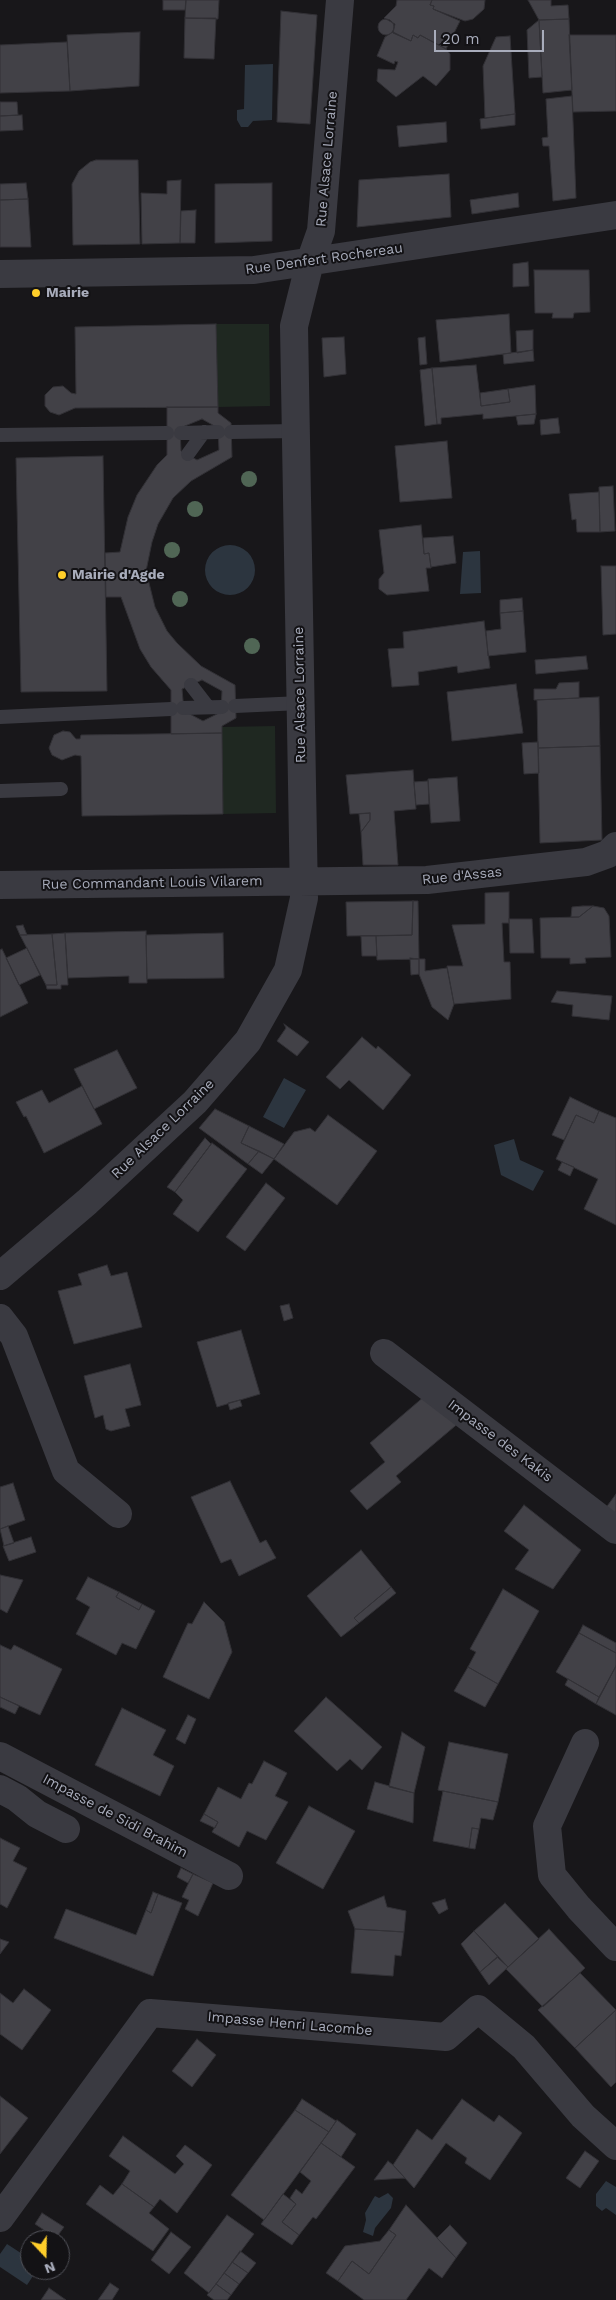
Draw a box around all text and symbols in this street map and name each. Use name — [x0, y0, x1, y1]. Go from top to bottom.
scale bar — [436, 20, 546, 52]
text: 20 m — [442, 30, 480, 48]
street label: Rue Alsace Lorraine — [313, 90, 341, 228]
street label: Rue Denfert Rochereau — [244, 240, 404, 278]
place label: Mairie — [46, 285, 89, 301]
marker: Mairie — [30, 287, 42, 299]
place label: Mairie d'Agde — [72, 567, 165, 583]
marker: Mairie d'Agde — [56, 569, 68, 581]
street label: Rue Alsace Lorraine — [290, 627, 310, 763]
street label: Rue d'Assas — [421, 863, 503, 889]
street label: Rue Commandant Louis Vilarem — [41, 873, 263, 893]
street label: Rue Alsace Lorraine — [108, 1076, 218, 1182]
street label: Impasse des Kakis — [444, 1396, 556, 1486]
street label: Impasse de Sidi Brahim — [40, 1771, 190, 1861]
street label: Impasse Henri Lacombe — [207, 2008, 373, 2040]
north arrow — [20, 2230, 70, 2280]
text: N — [42, 2259, 58, 2277]

